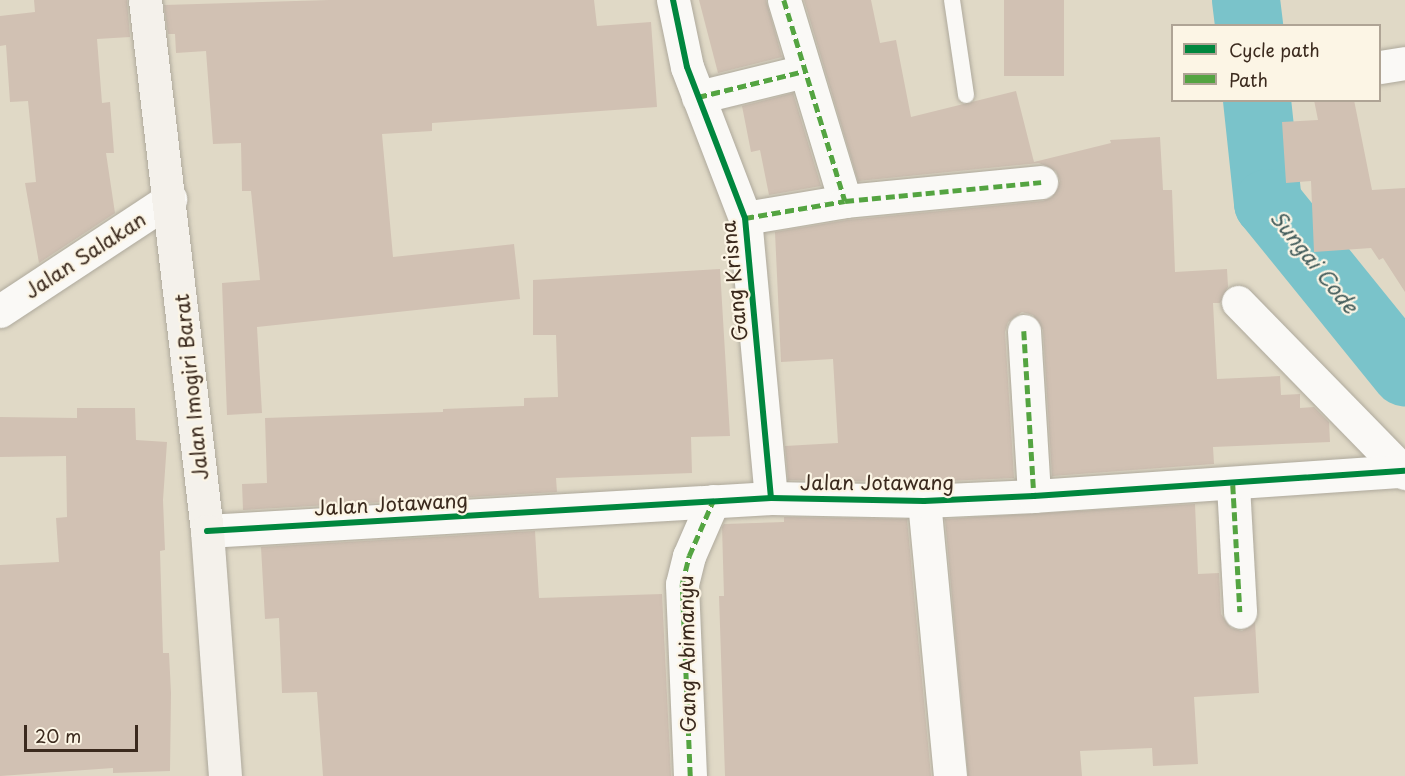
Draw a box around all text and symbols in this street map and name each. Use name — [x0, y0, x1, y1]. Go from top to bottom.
legend — [1171, 24, 1381, 102]
text: Cycle path — [1229, 36, 1320, 63]
text: Path — [1229, 66, 1268, 93]
water label: Sungai Code — [1266, 204, 1364, 318]
street label: Jalan Salakan — [19, 207, 151, 303]
street label: Gang Krisna — [716, 220, 752, 342]
street label: Jalan Imogiri Barat — [169, 292, 213, 482]
street label: Jalan Jotawang — [800, 470, 954, 494]
street label: Jalan Jotawang — [313, 488, 469, 520]
street label: Gang Abimanyu — [674, 576, 700, 732]
scale bar — [27, 713, 141, 751]
text: 20 m — [35, 722, 81, 749]

